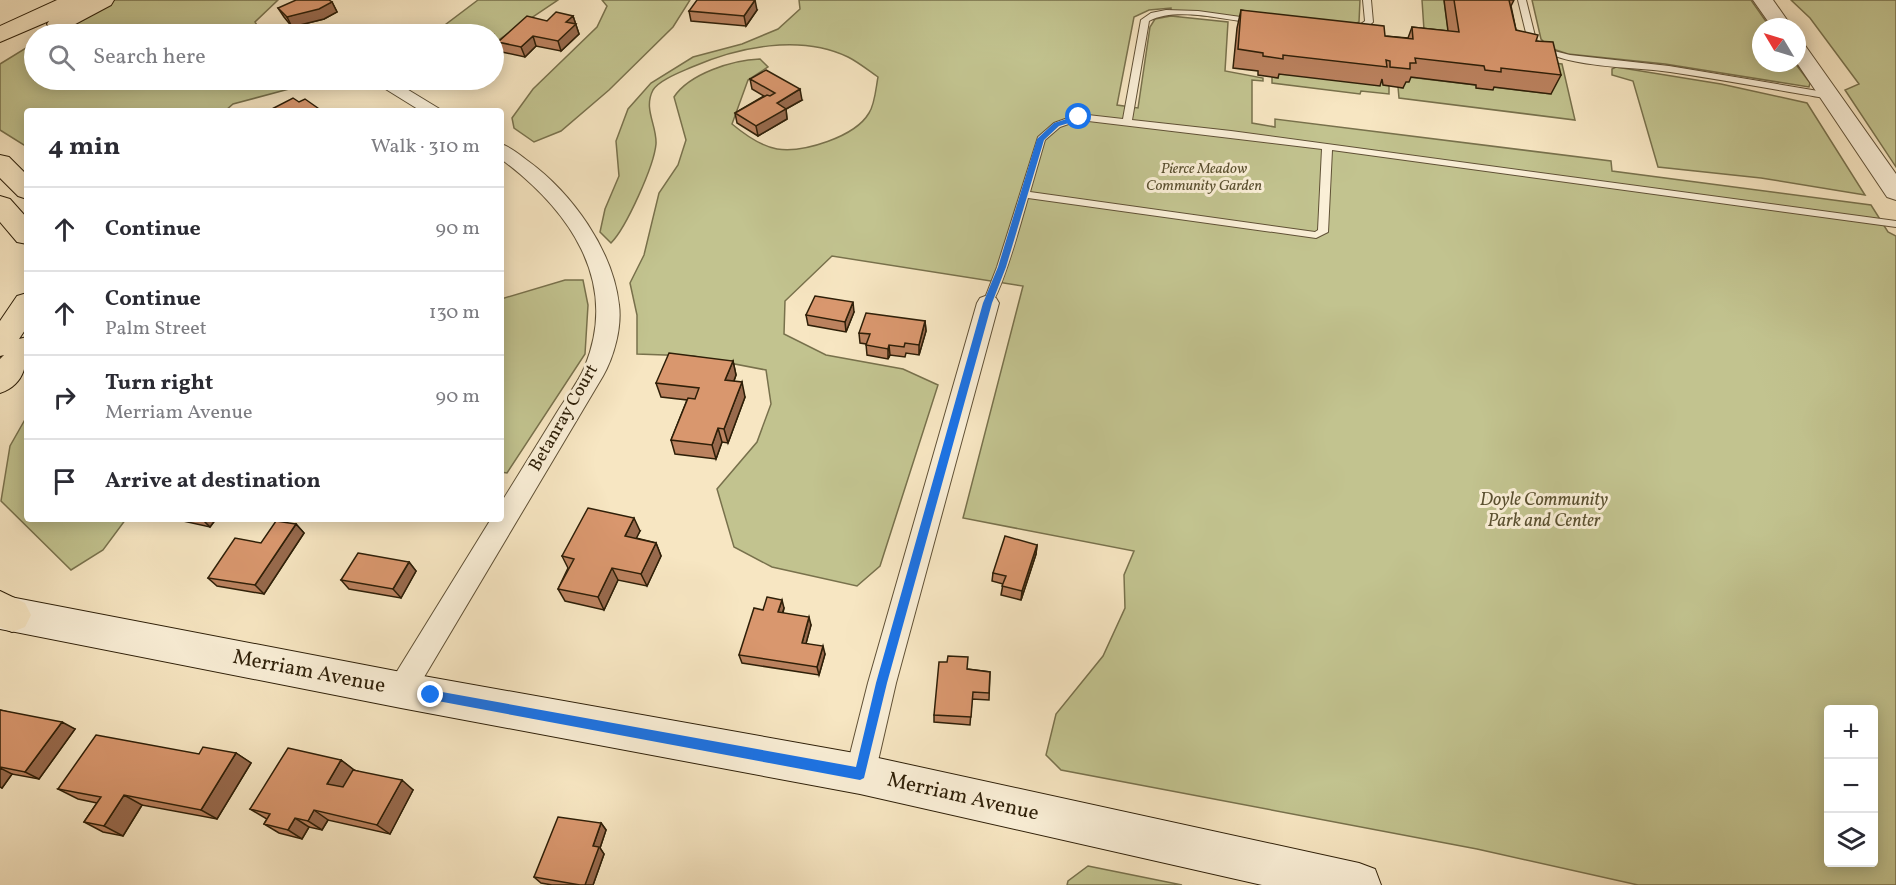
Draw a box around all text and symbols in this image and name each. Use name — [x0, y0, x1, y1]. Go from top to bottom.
north arrow — [1752, 18, 1806, 72]
search box — [24, 24, 504, 90]
icon: search — [45, 41, 78, 74]
text: Search here — [93, 42, 206, 73]
route start — [1065, 103, 1091, 129]
text: 4 min — [48, 129, 120, 165]
text: Walk · 310 m — [371, 133, 480, 161]
park label: Pierce Meadow Community Garden — [1146, 159, 1262, 197]
icon: ahead — [48, 213, 81, 246]
text: Continue — [105, 214, 201, 245]
text: 90 m — [436, 215, 480, 243]
text: Continue — [105, 284, 201, 315]
icon: ahead — [48, 297, 81, 330]
text: 130 m — [429, 299, 480, 327]
text: Palm Street — [105, 315, 207, 343]
street label: Betanray Court — [523, 360, 605, 476]
text: Turn right — [105, 368, 213, 399]
icon: right — [48, 381, 81, 414]
text: 90 m — [436, 383, 480, 411]
text: Merriam Avenue — [105, 399, 253, 427]
icon: arrive — [48, 465, 81, 498]
text: Arrive at destination — [105, 466, 321, 497]
park label: Doyle Community Park and Center — [1480, 488, 1608, 534]
street label: Merriam Avenue — [230, 643, 388, 701]
route end — [417, 681, 443, 707]
map controls — [1824, 705, 1878, 867]
button: + — [1824, 705, 1878, 759]
button: − — [1824, 759, 1878, 813]
street label: Merriam Avenue — [884, 765, 1042, 829]
button: layers — [1824, 813, 1878, 867]

